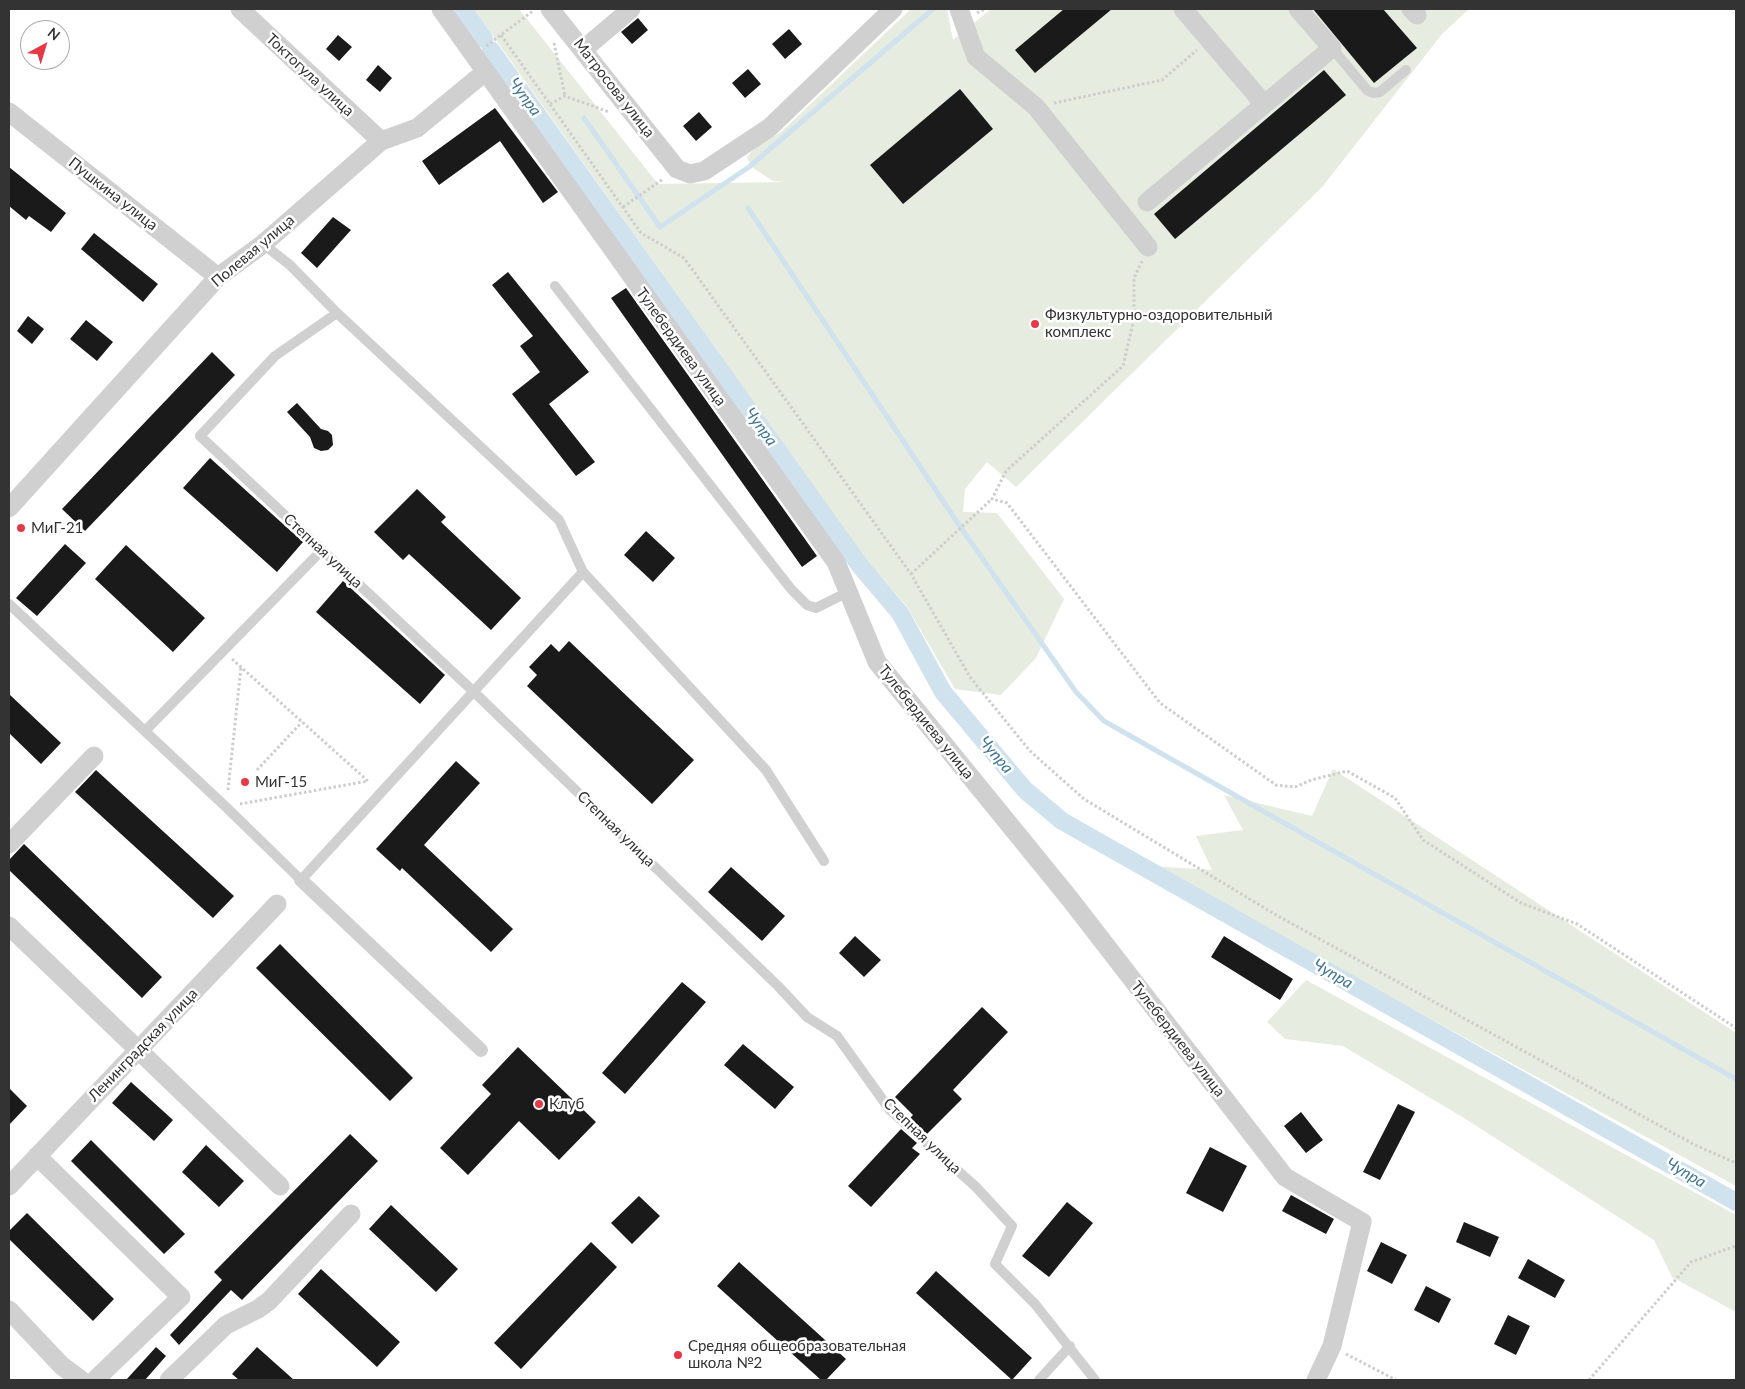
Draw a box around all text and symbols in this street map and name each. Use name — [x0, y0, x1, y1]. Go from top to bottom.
north arrow — [20, 20, 70, 70]
text: N — [45, 24, 64, 44]
street label: Токтогула улица — [262, 30, 358, 120]
street label: Матросова улица — [570, 35, 658, 141]
water label: Чупра — [505, 74, 545, 120]
street label: Пушкина улица — [65, 154, 161, 234]
street label: Полевая улица — [208, 211, 298, 291]
street label: Тулебердиева улица — [632, 284, 730, 410]
place label: Физкультурно-оздоровительный комплекс — [1045, 306, 1273, 341]
marker: Физкультурно-оздоровительный комплекс — [1029, 318, 1041, 330]
water label: Чупра — [741, 404, 781, 450]
street label: Степная улица — [280, 510, 366, 592]
place label: МиГ-21 — [31, 519, 83, 537]
marker: МиГ-21 — [15, 522, 27, 534]
street label: Тулебердиева улица — [874, 661, 978, 783]
water label: Чупра — [975, 733, 1017, 777]
place label: МиГ-15 — [255, 773, 307, 791]
marker: МиГ-15 — [239, 776, 251, 788]
street label: Степная улица — [573, 787, 659, 871]
water label: Чупра — [1310, 955, 1356, 993]
street label: Тулебердиева улица — [1127, 978, 1229, 1100]
street label: Ленинградская улица — [84, 985, 202, 1105]
street label: Степная улица — [879, 1094, 965, 1178]
place label: Клуб — [549, 1095, 584, 1113]
marker: Клуб — [533, 1098, 545, 1110]
water label: Чупра — [1663, 1154, 1709, 1192]
place label: Средняя общеобразовательная школа №2 — [688, 1337, 906, 1372]
marker: Средняя общеобразовательная школа №2 — [672, 1349, 684, 1361]

